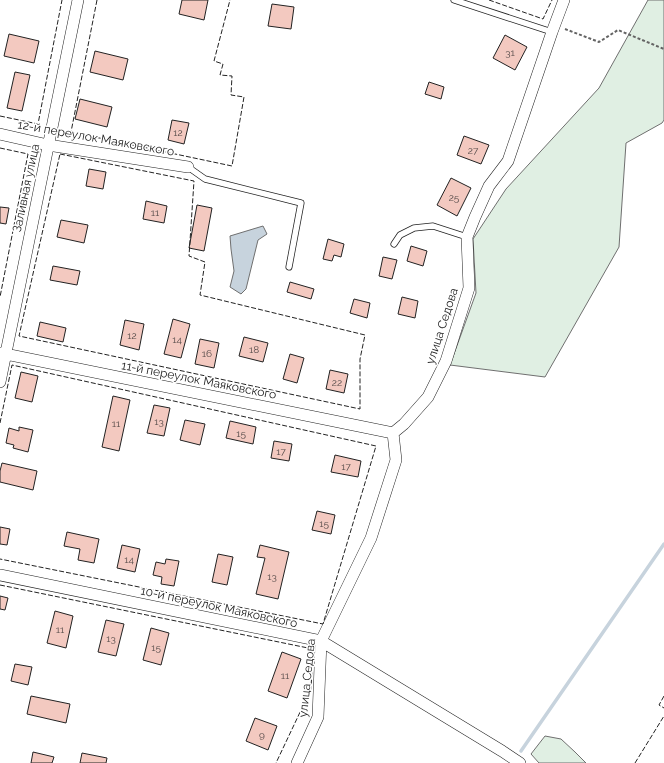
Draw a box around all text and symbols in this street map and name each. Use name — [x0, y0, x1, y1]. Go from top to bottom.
house number: 31 — [505, 47, 516, 58]
street label: 12-й переулок Маяковского — [17, 117, 175, 159]
house number: 12 — [173, 127, 183, 138]
street label: Заливная улица — [10, 143, 42, 233]
house number: 27 — [468, 145, 479, 156]
house number: 25 — [449, 192, 460, 203]
house number: 11 — [151, 207, 160, 218]
street label: улица Седова — [423, 286, 461, 366]
house number: 12 — [127, 330, 137, 341]
house number: 14 — [172, 334, 182, 345]
house number: 18 — [249, 344, 259, 355]
house number: 16 — [202, 348, 212, 359]
street label: 11-й переулок Маяковского — [120, 358, 278, 402]
house number: 22 — [332, 377, 342, 388]
house number: 13 — [154, 416, 164, 427]
house number: 11 — [112, 418, 121, 429]
house number: 15 — [236, 428, 246, 439]
house number: 17 — [276, 446, 286, 457]
house number: 17 — [341, 461, 351, 472]
house number: 15 — [319, 518, 329, 529]
house number: 14 — [124, 554, 134, 565]
house number: 13 — [267, 571, 277, 582]
street label: 10-й переулок Маяковского — [139, 584, 299, 630]
house number: 11 — [56, 624, 65, 635]
house number: 13 — [106, 633, 116, 644]
street label: улица Седова — [296, 638, 318, 718]
house number: 15 — [151, 642, 161, 653]
house number: 11 — [281, 670, 290, 681]
house number: 9 — [259, 729, 265, 740]

